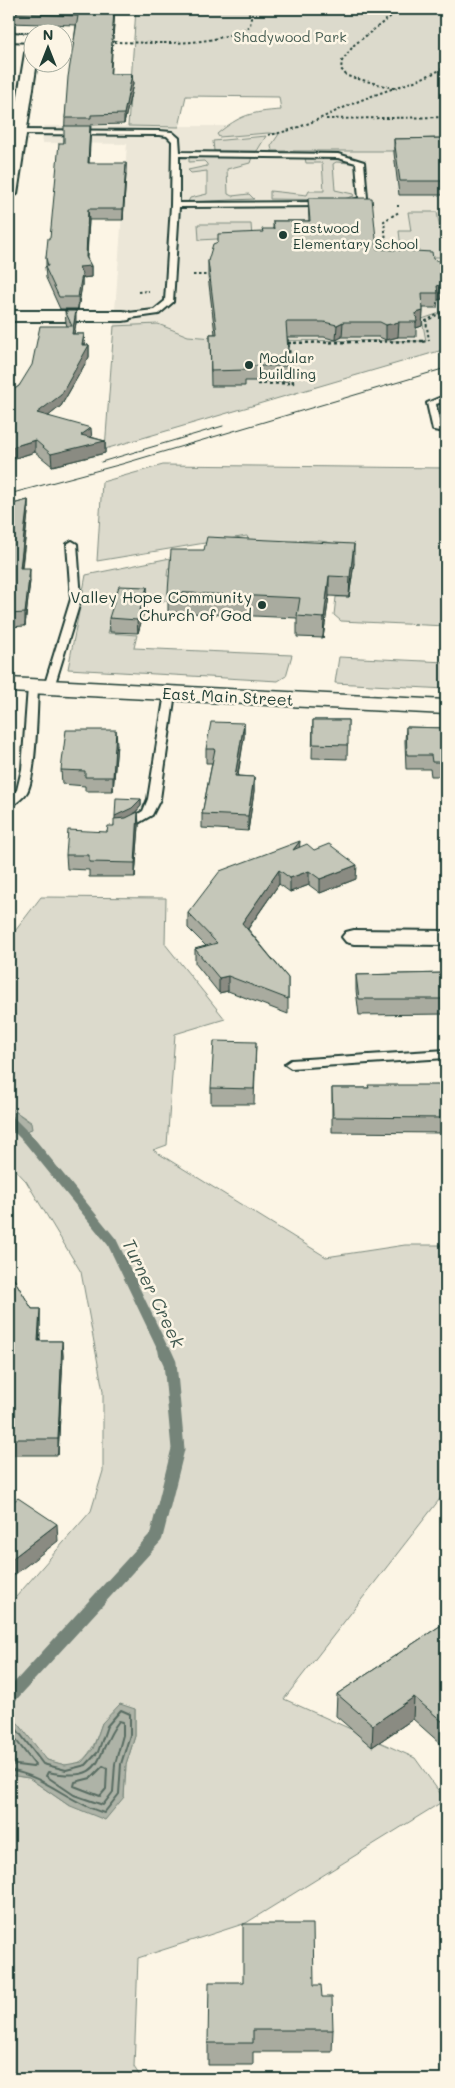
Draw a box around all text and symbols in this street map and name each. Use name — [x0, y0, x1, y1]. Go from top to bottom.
north arrow — [22, 22, 72, 72]
text: N — [43, 25, 53, 44]
park label: Shadywood Park — [233, 27, 347, 46]
place label: Eastwood Elementary School — [293, 218, 419, 253]
marker: Eastwood Elementary School — [277, 229, 289, 241]
place label: Modular buildling — [259, 348, 316, 383]
marker: Modular buildling — [243, 359, 255, 371]
place label: Valley Hope Community Church of God — [70, 586, 252, 625]
marker: Valley Hope Community Church of God — [256, 599, 268, 611]
street label: East Main Street — [162, 682, 294, 710]
water label: Turner Creek — [117, 1234, 191, 1352]

